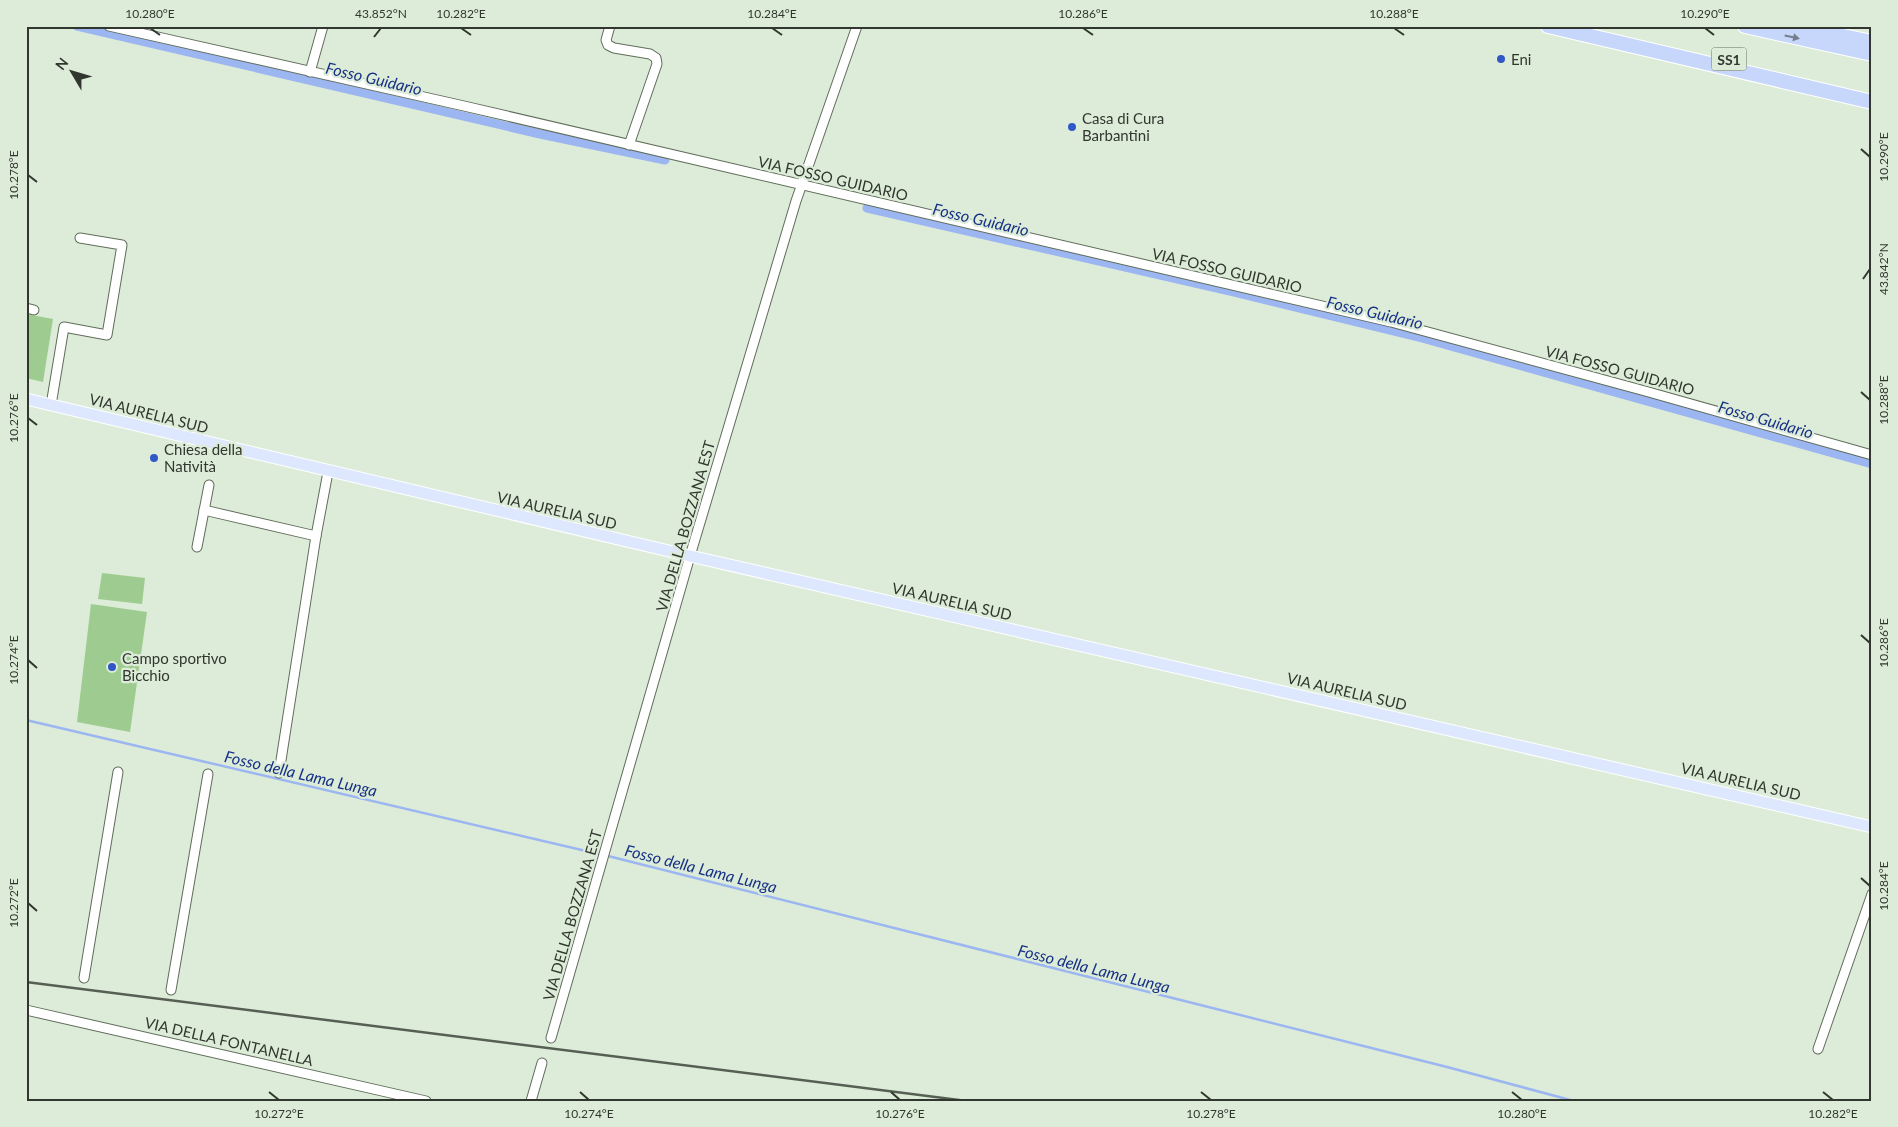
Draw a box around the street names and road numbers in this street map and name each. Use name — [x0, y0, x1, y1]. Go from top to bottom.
road number: SS1 — [1712, 48, 1746, 70]
street label: VIA FOSSO GUIDARIO — [756, 152, 910, 204]
street label: VIA FOSSO GUIDARIO — [1150, 244, 1304, 296]
street label: VIA FOSSO GUIDARIO — [1544, 341, 1696, 399]
street label: VIA AURELIA SUD — [87, 389, 211, 437]
street label: VIA DELLA BOZZANA EST — [652, 438, 718, 614]
street label: VIA AURELIA SUD — [495, 487, 619, 533]
street label: VIA AURELIA SUD — [890, 578, 1014, 624]
street label: VIA AURELIA SUD — [1285, 668, 1409, 714]
street label: VIA AURELIA SUD — [1679, 758, 1803, 804]
street label: VIA DELLA BOZZANA EST — [539, 827, 605, 1003]
street label: VIA DELLA FONTANELLA — [143, 1013, 316, 1069]

